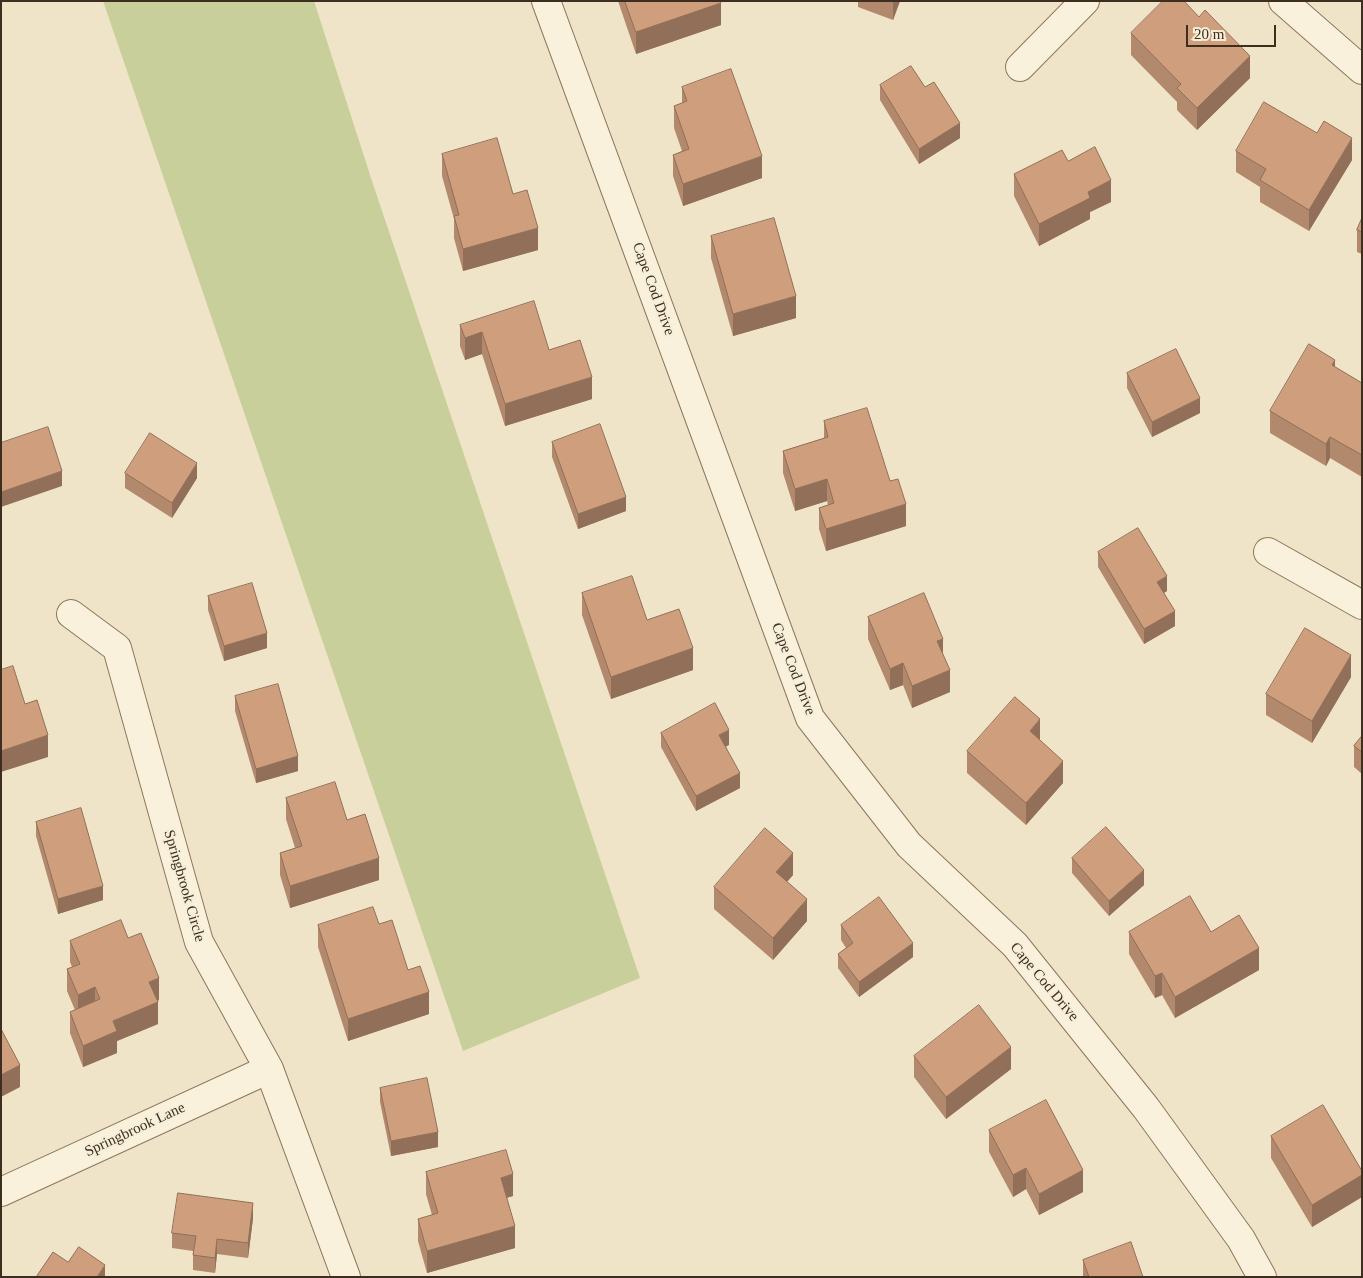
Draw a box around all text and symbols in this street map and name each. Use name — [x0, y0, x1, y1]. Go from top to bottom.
scale bar — [1188, 15, 1278, 47]
text: 20 m — [1194, 26, 1224, 42]
street label: Cape Cod Drive — [628, 240, 678, 338]
street label: Cape Cod Drive — [767, 620, 819, 718]
street label: Springbrook Circle — [159, 828, 209, 944]
street label: Cape Cod Drive — [1006, 939, 1082, 1025]
street label: Springbrook Lane — [82, 1099, 188, 1161]

